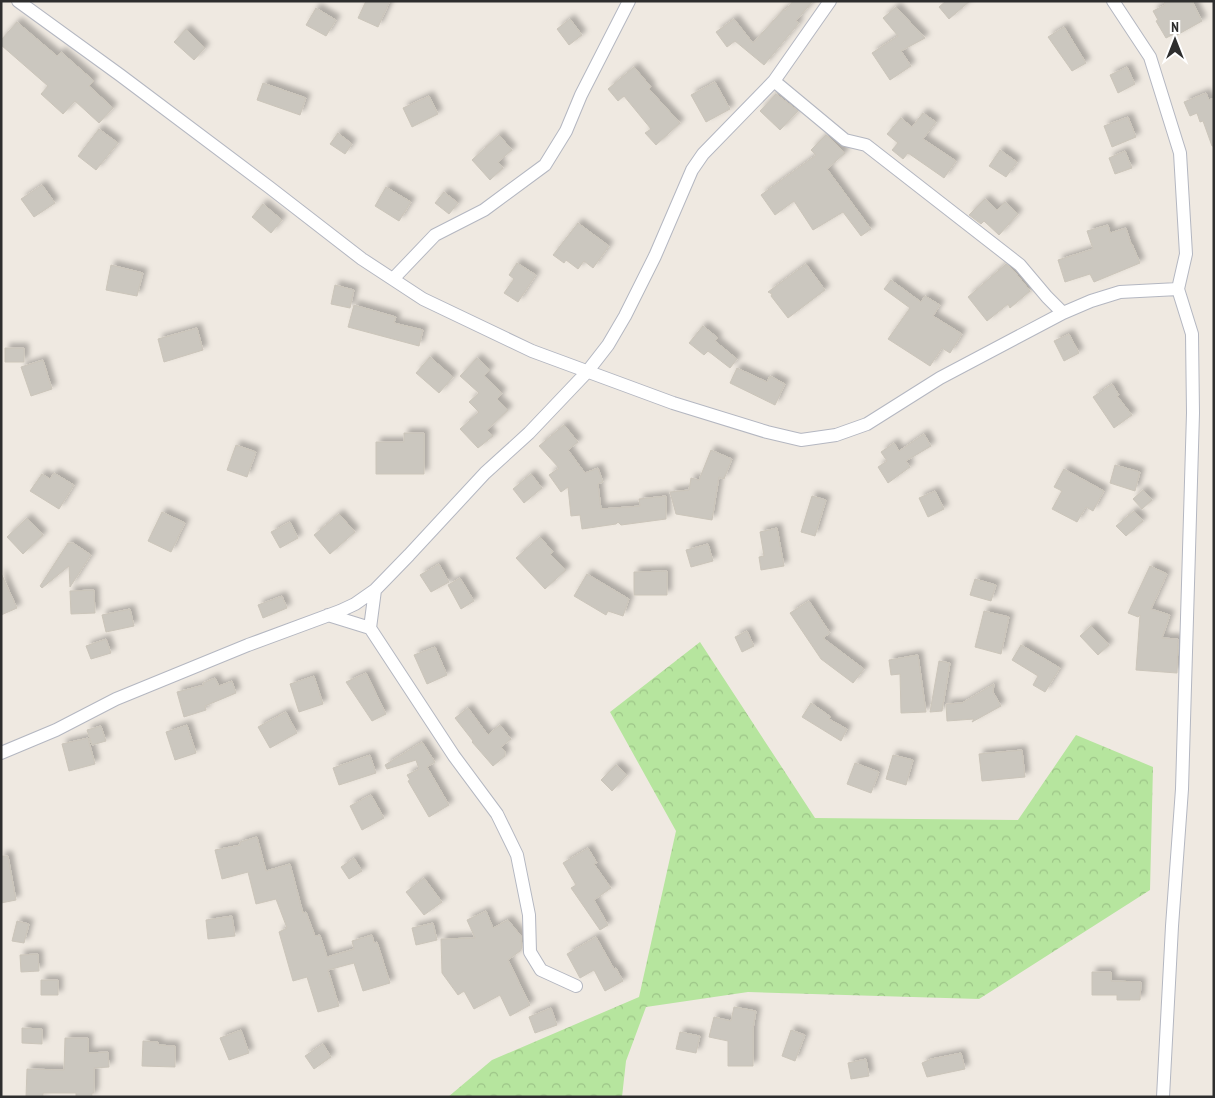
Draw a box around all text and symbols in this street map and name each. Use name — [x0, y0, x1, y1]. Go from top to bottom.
north arrow — [1150, 15, 1200, 65]
text: N — [1171, 18, 1179, 36]

